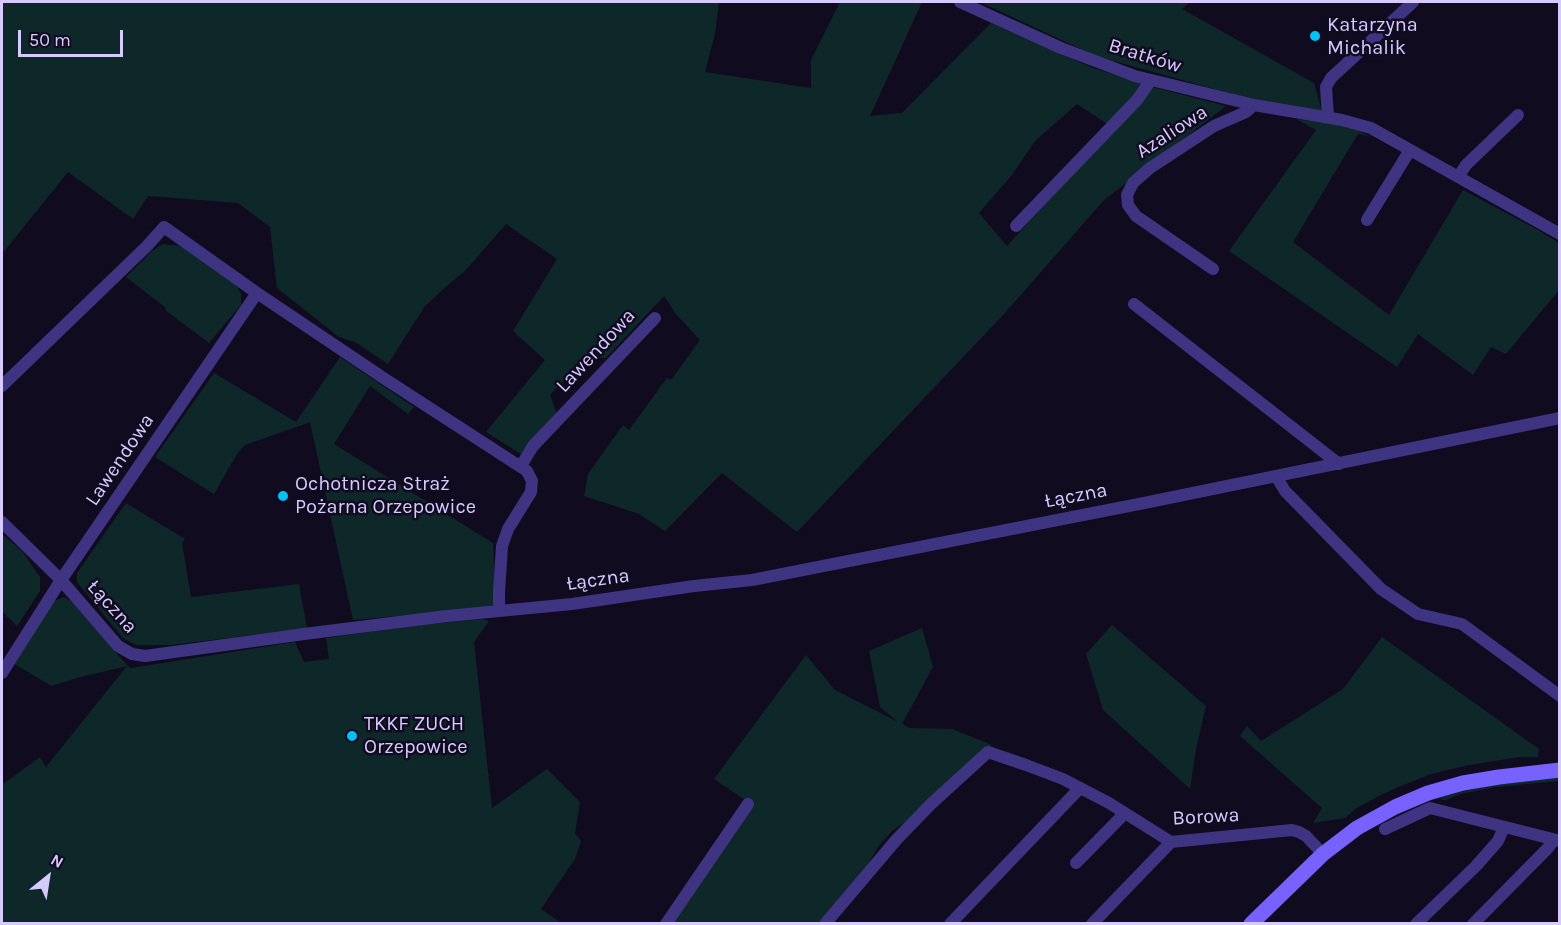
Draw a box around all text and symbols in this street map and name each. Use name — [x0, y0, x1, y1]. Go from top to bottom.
place label: Katarzyna Michalik — [1327, 13, 1418, 60]
scale bar — [21, 18, 126, 56]
text: 50 m — [29, 29, 71, 51]
marker: Katarzyna Michalik — [1308, 29, 1322, 43]
street label: Bratków — [1106, 34, 1184, 78]
street label: Azaliowa — [1132, 100, 1212, 164]
street label: Lawendowa — [551, 304, 641, 398]
street label: Lawendowa — [81, 410, 159, 510]
place label: Ochotnicza Straż Pożarna Orzepowice — [295, 472, 476, 519]
street label: Łączna — [1043, 478, 1109, 514]
marker: Ochotnicza Straż Pożarna Orzepowice — [276, 489, 290, 503]
street label: Łączna — [565, 564, 631, 596]
street label: Łączna — [82, 575, 142, 639]
place label: TKKF ZUCH Orzepowice — [364, 712, 468, 759]
marker: TKKF ZUCH Orzepowice — [345, 729, 359, 743]
street label: Borowa — [1172, 803, 1240, 831]
north arrow — [18, 847, 78, 907]
text: N — [48, 850, 67, 872]

